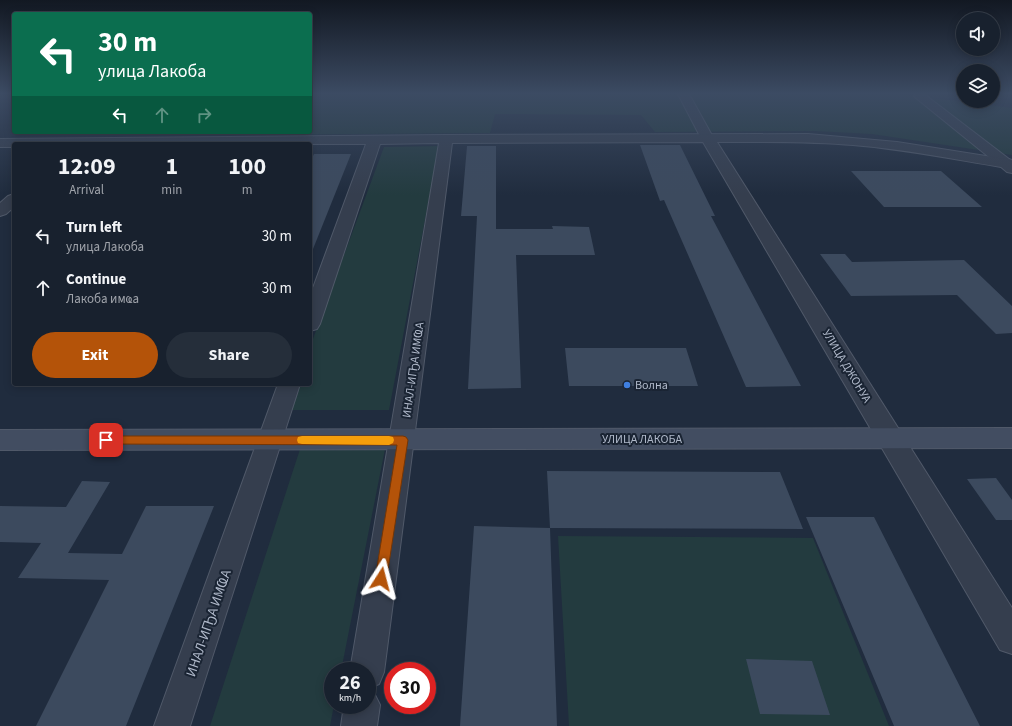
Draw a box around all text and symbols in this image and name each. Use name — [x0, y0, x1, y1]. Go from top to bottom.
map controls — [956, 12, 1000, 108]
button: sound — [956, 12, 1000, 56]
text: 30 m — [98, 22, 157, 62]
icon: left — [32, 28, 84, 80]
text: улица Лакоба — [98, 59, 206, 84]
button: layers — [956, 64, 1000, 108]
icon: left — [109, 104, 131, 126]
icon: ahead — [151, 104, 173, 126]
icon: right — [193, 104, 215, 126]
text: 12:09 — [58, 149, 116, 184]
text: 1 — [166, 149, 178, 184]
text: 100 — [228, 149, 266, 184]
text: Arrival — [69, 181, 104, 199]
text: min — [161, 181, 182, 199]
text: m — [242, 181, 253, 199]
text: Turn left — [66, 217, 122, 238]
icon: left — [32, 225, 54, 247]
text: 30 m — [262, 226, 292, 247]
text: улица Лакоба — [66, 238, 144, 256]
text: Continue — [66, 269, 126, 290]
icon: ahead — [32, 277, 54, 299]
text: 30 m — [262, 278, 292, 299]
text: Лакоба имҩа — [66, 290, 139, 308]
street label: ИНАЛ-ИҦА ИМҨА — [398, 321, 429, 419]
street label: УЛИЦА ДЖОНУА — [818, 326, 875, 407]
button: Exit — [32, 332, 158, 378]
button: Share — [166, 332, 292, 378]
place label: Волна — [635, 377, 668, 394]
marker: Волна — [622, 380, 632, 390]
pin — [89, 423, 123, 457]
icon: arrive — [95, 429, 117, 451]
street label: УЛИЦА ЛАКОБА — [602, 431, 682, 448]
position arrow — [360, 558, 402, 600]
street label: ИНАЛ-ИҦА ИМҨА — [181, 567, 237, 680]
speed limit sign: 30 — [384, 662, 436, 714]
text: 26 — [339, 669, 361, 697]
text: km/h — [339, 691, 361, 705]

